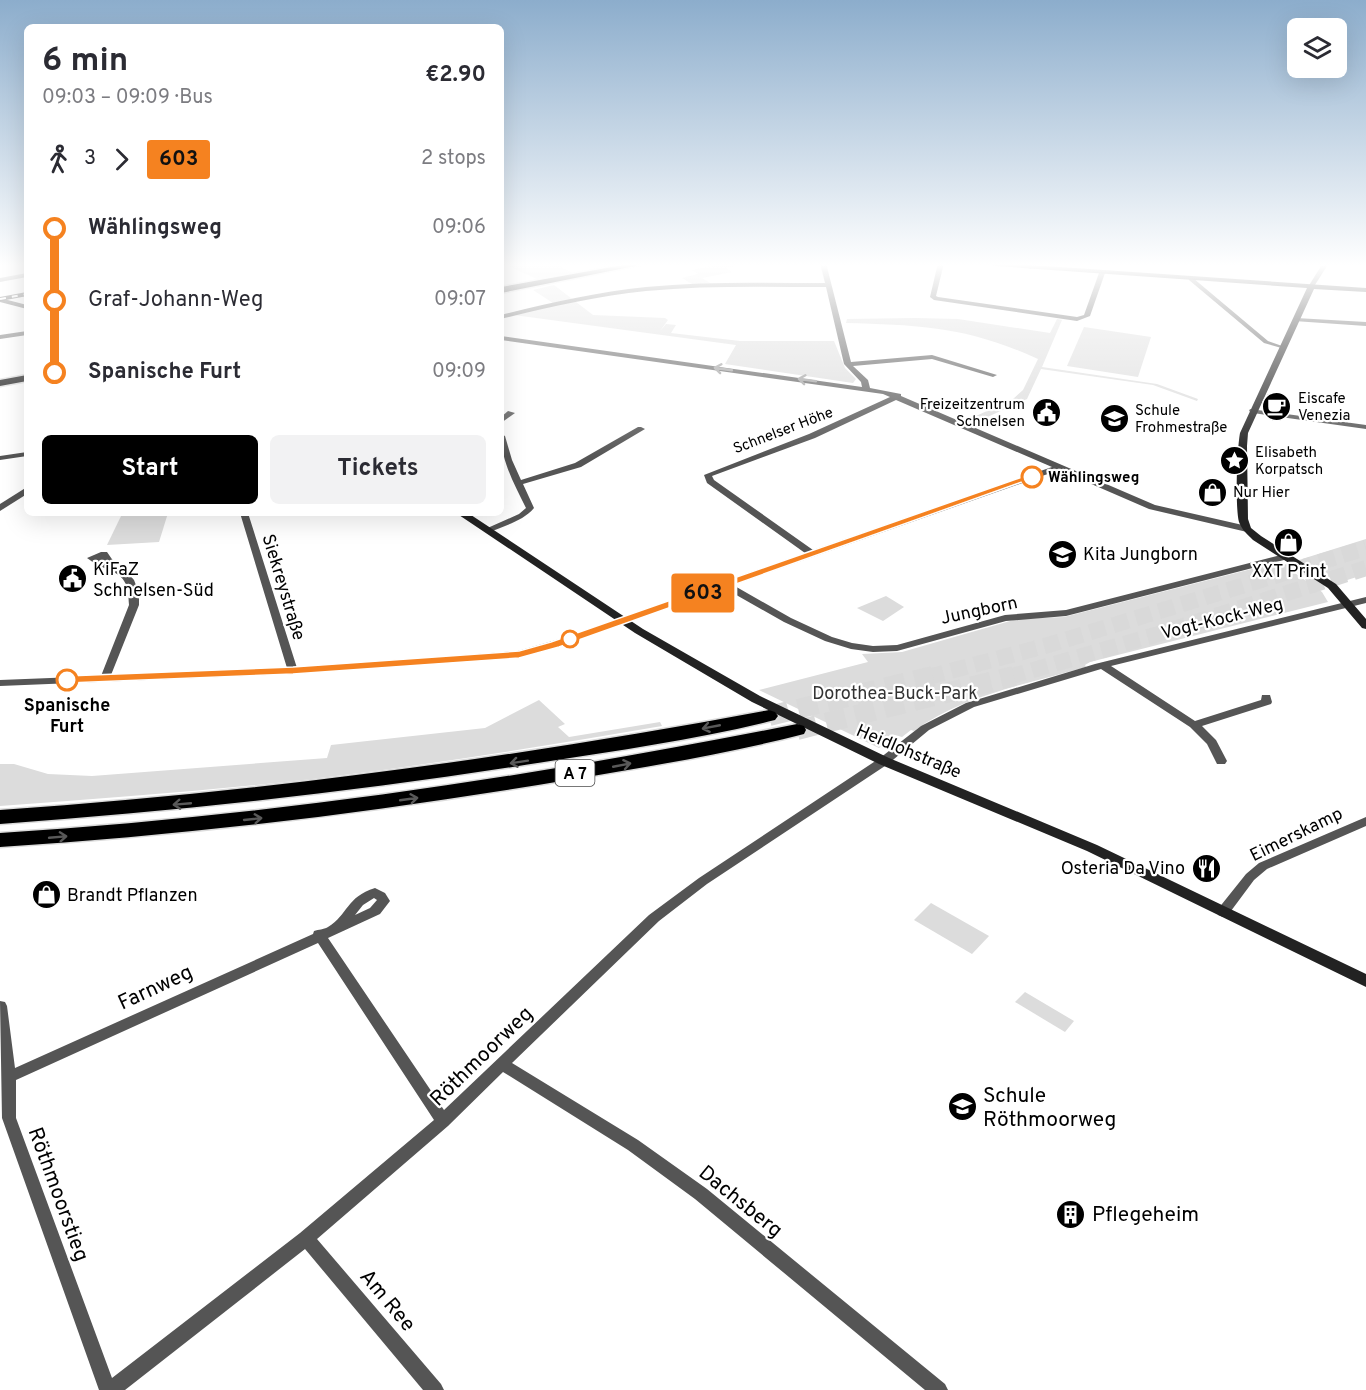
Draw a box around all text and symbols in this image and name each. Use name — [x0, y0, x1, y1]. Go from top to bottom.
map controls — [1287, 18, 1347, 78]
button: layers — [1287, 18, 1347, 78]
text: 6 min — [42, 41, 128, 83]
text: €2.90 — [425, 62, 486, 89]
text: 09:03 – 09:09 · Bus — [42, 85, 213, 111]
icon: walk — [42, 143, 75, 176]
icon: forward — [105, 143, 138, 176]
text: 3 — [84, 146, 96, 172]
text: 603 — [159, 146, 198, 173]
text: 2 stops — [421, 146, 486, 172]
text: Wählingsweg — [88, 215, 222, 242]
text: 09:06 — [432, 215, 486, 241]
text: Graf-Johann-Weg — [88, 287, 263, 314]
text: 09:07 — [434, 287, 486, 313]
text: Spanische Furt — [88, 359, 241, 386]
text: 09:09 — [432, 359, 486, 385]
one-way arrow — [714, 363, 734, 374]
one-way arrow — [797, 375, 817, 386]
place label: Eiscafe Venezia — [1298, 390, 1350, 426]
cafe icon: Eiscafe Venezia — [1261, 391, 1293, 423]
place label: Freizeitzentrum Schnelsen — [920, 396, 1025, 432]
public building icon: Freizeitzentrum Schnelsen — [1030, 397, 1062, 429]
place label: Schule Frohmestraße — [1135, 402, 1227, 438]
school or university icon: Schule Frohmestraße — [1098, 403, 1130, 435]
street label: Schnelser Höhe — [731, 404, 836, 459]
button: Start — [42, 435, 258, 504]
button: Tickets — [270, 435, 486, 504]
place label: Elisabeth Korpatsch — [1255, 444, 1323, 480]
place icon: Elisabeth Korpatsch — [1218, 445, 1250, 477]
marker: Wählingsweg — [1021, 466, 1043, 488]
place label: Wählingsweg — [1048, 469, 1139, 488]
shop icon: Nur Hier — [1196, 476, 1228, 508]
place label: Nur Hier — [1233, 484, 1290, 503]
shop icon: XXT Print — [1273, 526, 1305, 558]
street label: Siekreystraße — [256, 532, 310, 643]
school or university icon: Kita Jungborn — [1046, 538, 1078, 570]
place label: Kita Jungborn — [1083, 544, 1198, 567]
place label: KiFaZ Schnelsen-Süd — [93, 559, 214, 603]
place label: XXT Print — [1251, 561, 1327, 584]
public building icon: KiFaZ Schnelsen-Süd — [56, 563, 88, 595]
line badge: 603 — [668, 574, 738, 612]
text: 603 — [683, 580, 723, 607]
street label: Jungborn — [939, 592, 1020, 631]
street label: Vogt-Kock-Weg — [1159, 593, 1286, 646]
unlabelled marker — [561, 630, 579, 648]
marker: Spanische Furt — [56, 669, 78, 691]
park label: Dorothea-Buck-Park — [812, 683, 978, 706]
place label: Spanische Furt — [24, 695, 110, 739]
street label: Heidlohstraße — [852, 720, 964, 785]
one-way arrow — [702, 722, 721, 733]
one-way arrow — [510, 756, 530, 767]
one-way arrow — [612, 759, 631, 770]
road number: A 7 — [556, 760, 594, 786]
one-way arrow — [398, 794, 418, 805]
one-way arrow — [173, 799, 193, 810]
street label: Eimerskamp — [1246, 803, 1347, 868]
one-way arrow — [242, 813, 262, 824]
one-way arrow — [48, 831, 68, 842]
restaurant icon: Osteria Da Vino — [1190, 852, 1222, 884]
place label: Osteria Da Vino — [1061, 858, 1185, 881]
shop icon: Brandt Pflanzen — [30, 879, 62, 911]
place label: Brandt Pflanzen — [67, 885, 198, 908]
street label: Farnweg — [114, 959, 197, 1017]
street label: Röthmoorweg — [425, 1001, 539, 1113]
place label: Schule Röthmoorweg — [983, 1083, 1116, 1134]
school or university icon: Schule Röthmoorweg — [946, 1091, 978, 1123]
street label: Röthmoorstieg — [21, 1124, 94, 1265]
street label: Dachsberg — [692, 1160, 788, 1244]
building icon: Pflegeheim — [1055, 1198, 1087, 1230]
place label: Pflegeheim — [1092, 1202, 1199, 1229]
street label: Am Ree — [353, 1264, 421, 1338]

